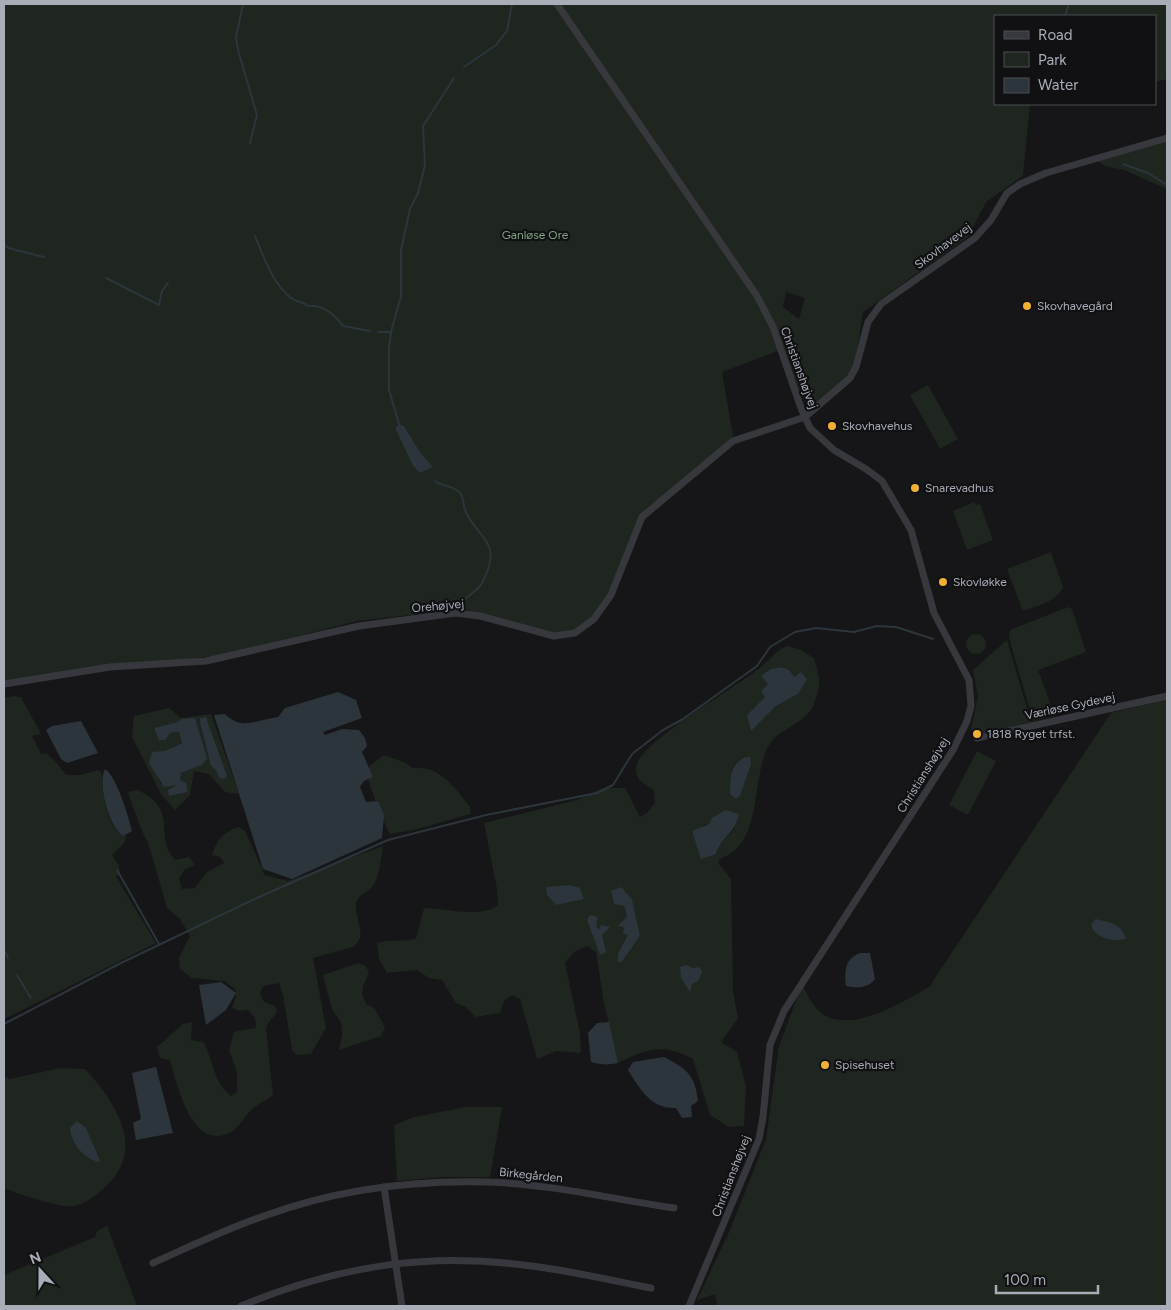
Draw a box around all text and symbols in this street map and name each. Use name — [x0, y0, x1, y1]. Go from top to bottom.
legend — [994, 15, 1156, 105]
text: Road — [1038, 26, 1073, 44]
text: Park — [1038, 51, 1067, 69]
text: Water — [1038, 76, 1078, 94]
street label: Skovhavevej — [912, 220, 974, 272]
park label: Ganløse Ore — [502, 228, 569, 242]
place label: Skovhavegård — [1037, 299, 1113, 313]
marker: Skovhavegård — [1021, 300, 1033, 312]
street label: Christianshøjvej — [778, 325, 820, 411]
place label: Skovhavehus — [842, 419, 913, 433]
marker: Skovhavehus — [826, 420, 838, 432]
place label: Snarevadhus — [925, 481, 994, 495]
marker: Snarevadhus — [909, 482, 921, 494]
place label: Skovløkke — [953, 575, 1007, 589]
marker: Skovløkke — [937, 576, 949, 588]
street label: Orehøjvej — [411, 597, 465, 615]
street label: Værløse Gydevej — [1024, 690, 1116, 722]
place label: 1818 Ryget trfst. — [987, 727, 1075, 741]
marker: 1818 Ryget trfst. — [971, 728, 983, 740]
street label: Christianshøjvej — [894, 735, 952, 815]
place label: Spisehuset — [835, 1058, 895, 1072]
marker: Spisehuset — [819, 1059, 831, 1071]
street label: Christianshøjvej — [709, 1133, 753, 1219]
street label: Birkegården — [498, 1165, 564, 1185]
north arrow — [15, 1245, 65, 1295]
text: N — [27, 1248, 44, 1268]
scale bar — [996, 1262, 1098, 1294]
text: 100 m — [1004, 1271, 1046, 1289]

